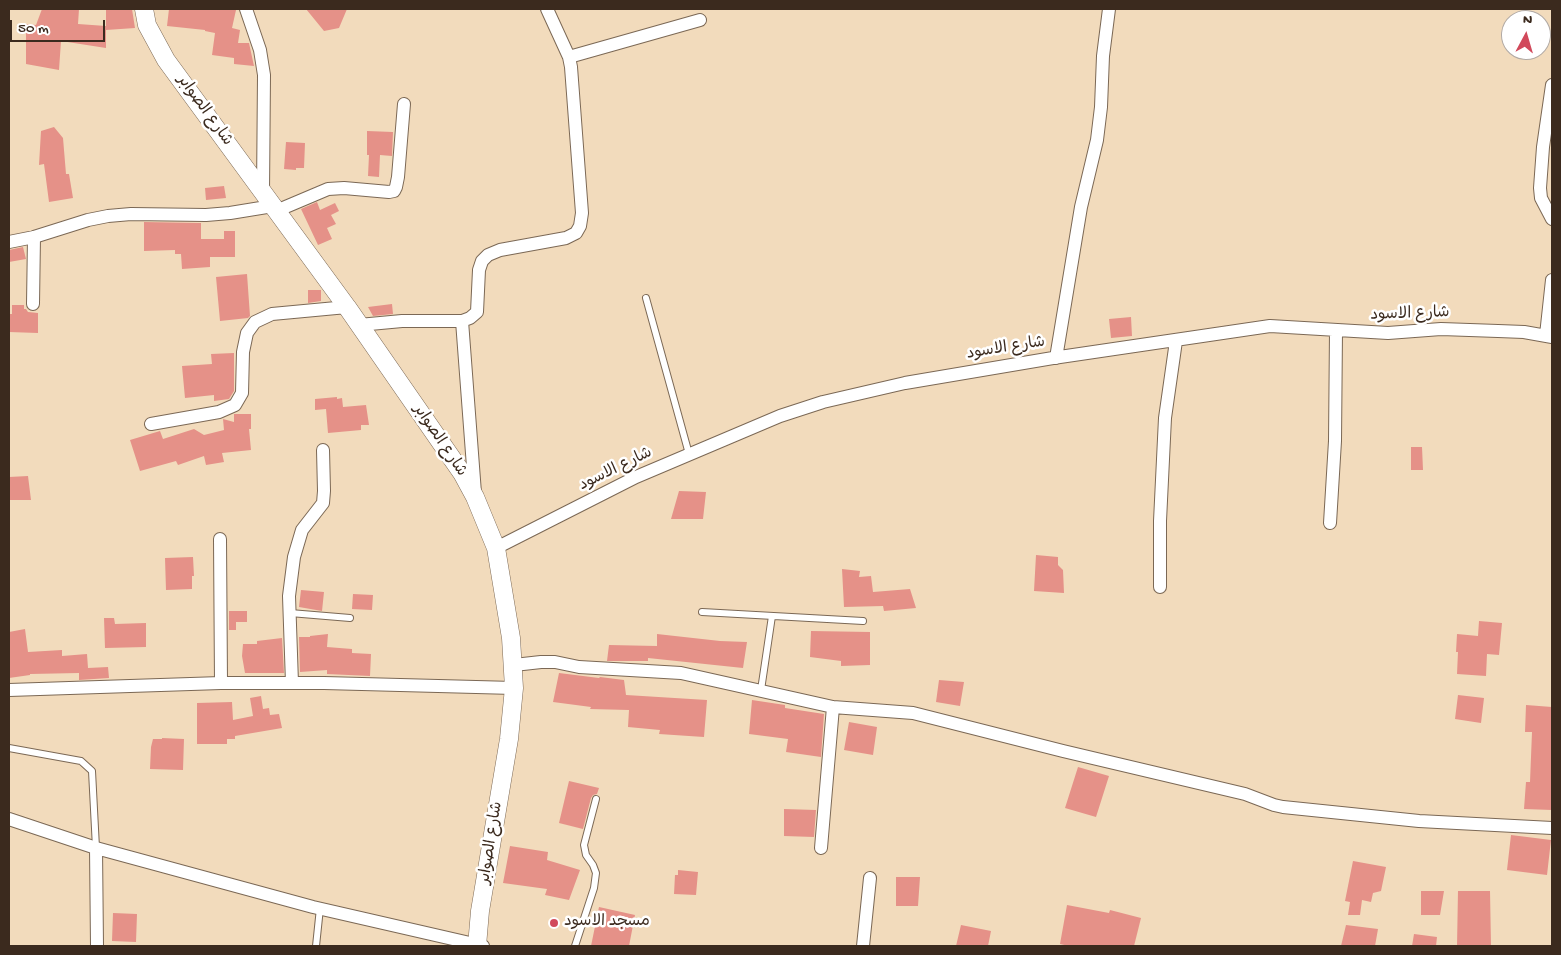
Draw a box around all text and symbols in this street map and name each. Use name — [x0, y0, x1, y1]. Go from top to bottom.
scale bar — [12, 10, 108, 42]
north arrow — [1501, 10, 1551, 60]
text: N — [1522, 12, 1533, 30]
text: 50 m — [18, 20, 49, 38]
street label: شارع الصوابر — [172, 72, 236, 150]
street label: شارع الاسود — [1370, 304, 1450, 326]
street label: شارع الاسود — [965, 333, 1047, 365]
street label: شارع الصوابر — [408, 401, 470, 481]
street label: شارع الاسود — [576, 444, 656, 496]
street label: شارع الصوابر — [476, 800, 508, 886]
place label: مسجد الاسود — [564, 913, 650, 933]
marker: مسجد الاسود — [548, 917, 560, 929]

